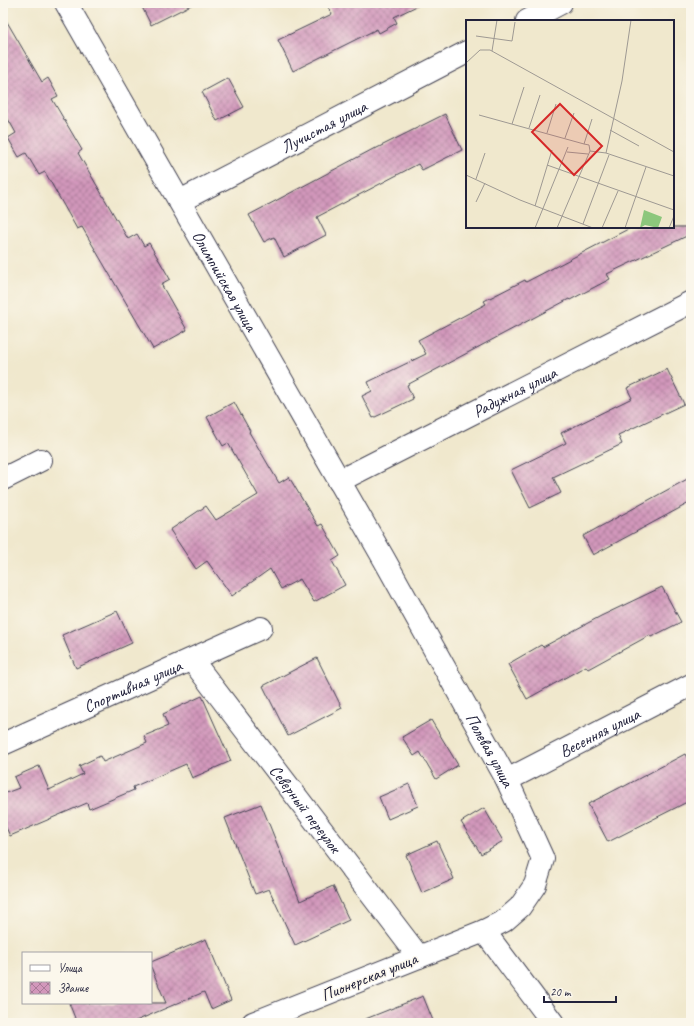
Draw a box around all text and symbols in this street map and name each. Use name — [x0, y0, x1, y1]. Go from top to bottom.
inset map — [466, 20, 674, 228]
street label: Лучистая улица — [277, 95, 372, 157]
street label: Олимпийская улица — [188, 227, 262, 336]
street label: Радужная улица — [469, 361, 561, 422]
street label: Спортивная улица — [80, 654, 186, 717]
street label: Весенняя улица — [556, 702, 645, 762]
street label: Полевая улица — [461, 709, 520, 792]
street label: Северный переулок — [265, 760, 347, 858]
street label: Пионерская улица — [318, 948, 421, 1006]
legend — [22, 952, 152, 1004]
text: Улица — [58, 960, 83, 976]
scale bar — [544, 978, 616, 1004]
text: Здание — [58, 980, 89, 996]
text: 20 m — [550, 984, 572, 1000]

